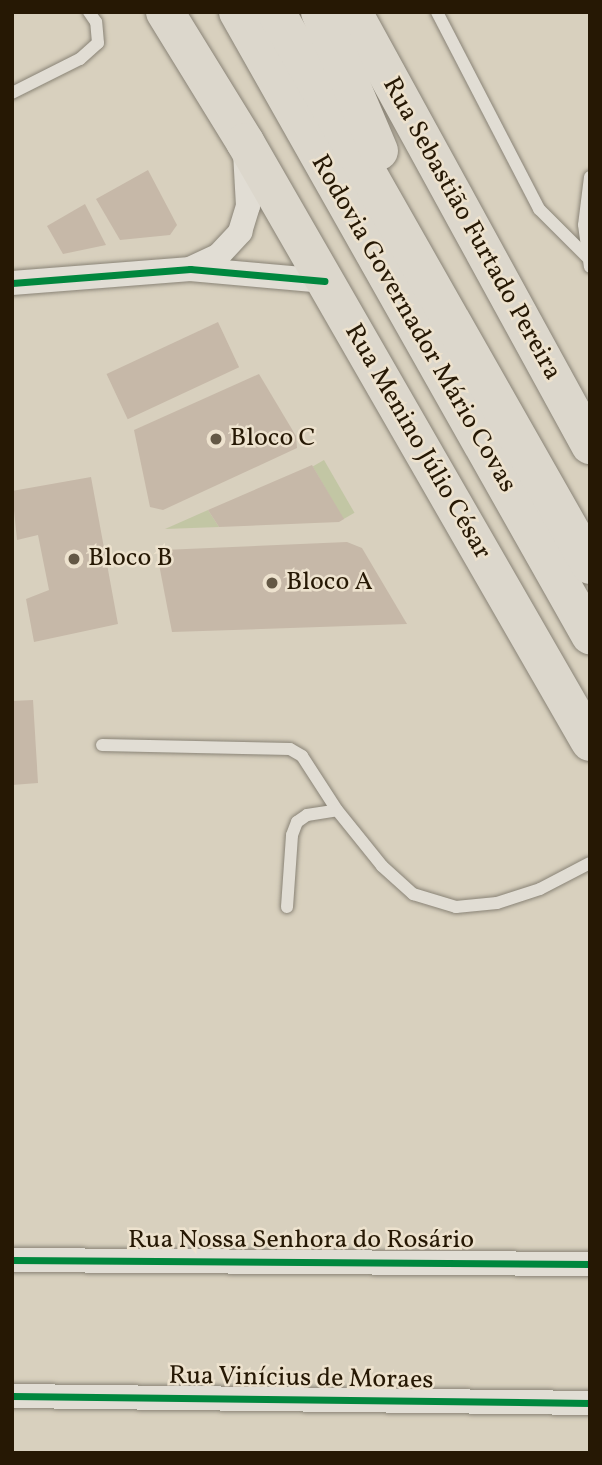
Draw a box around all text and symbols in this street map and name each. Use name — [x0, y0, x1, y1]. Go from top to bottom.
street label: Rua Sebastião Furtado Pereira — [375, 72, 567, 386]
street label: Rodovia Governador Mário Covas — [303, 150, 523, 498]
street label: Rua Menino Júlio César — [337, 319, 497, 565]
place label: Bloco C — [230, 423, 315, 455]
marker: Bloco C — [208, 431, 224, 447]
place label: Bloco B — [88, 543, 173, 575]
marker: Bloco B — [66, 551, 82, 567]
place label: Bloco A — [286, 567, 373, 599]
marker: Bloco A — [264, 575, 280, 591]
street label: Rua Nossa Senhora do Rosário — [128, 1225, 474, 1257]
street label: Rua Vinícius de Moraes — [168, 1361, 434, 1397]

